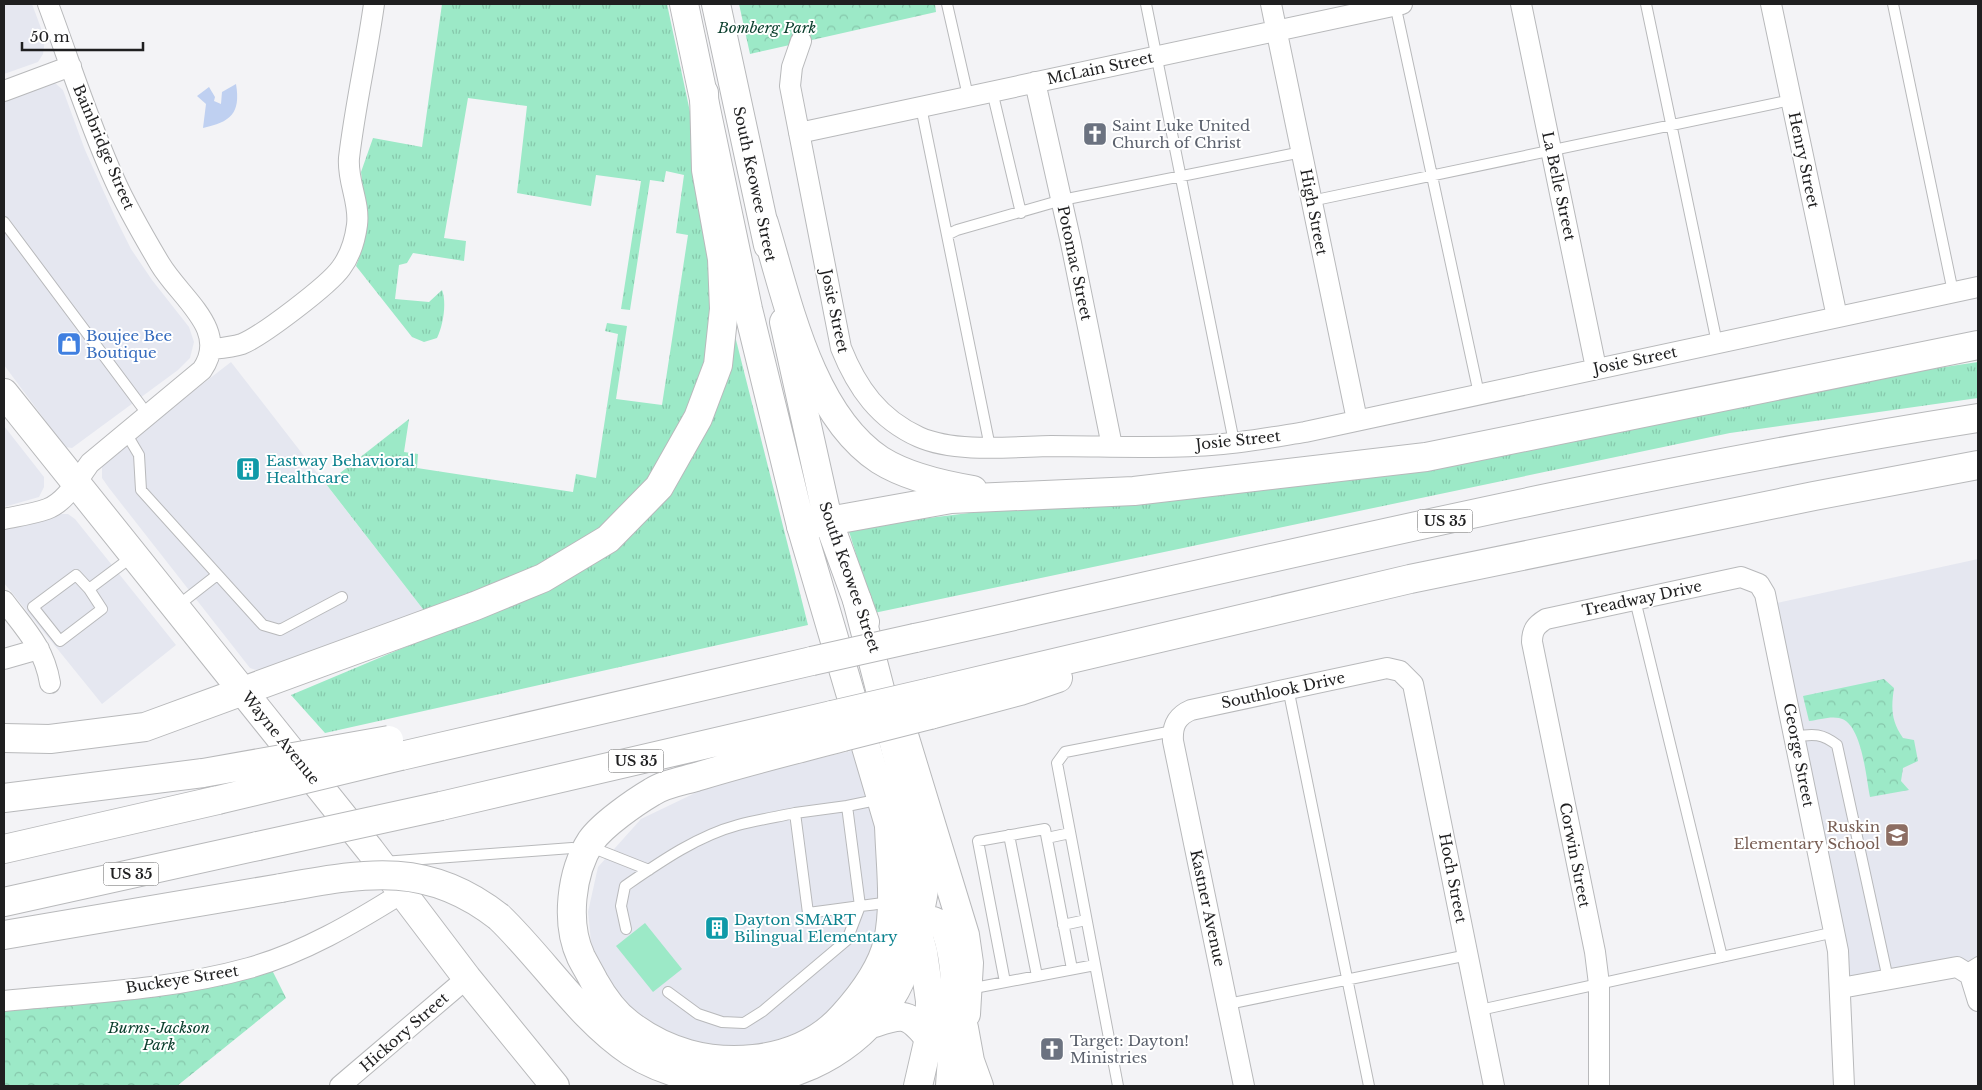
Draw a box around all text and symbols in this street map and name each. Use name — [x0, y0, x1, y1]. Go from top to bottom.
park label: Bomberg Park — [717, 18, 816, 37]
scale bar — [22, 20, 144, 52]
text: 50 m — [30, 27, 70, 46]
street label: McLain Street — [1045, 47, 1155, 89]
street label: Bainbridge Street — [69, 81, 139, 213]
street label: South Keowee Street — [729, 105, 781, 264]
street label: Henry Street — [1785, 110, 1824, 210]
place label: Saint Luke United Church of Christ — [1112, 116, 1250, 152]
church icon: Saint Luke United Church of Christ — [1082, 121, 1108, 147]
street label: La Belle Street — [1538, 130, 1580, 243]
street label: High Street — [1296, 167, 1332, 257]
street label: Potomac Street — [1054, 204, 1097, 323]
street label: Josie Street — [816, 265, 853, 355]
place label: Boujee Bee Boutique — [86, 326, 172, 362]
shop icon: Boujee Bee Boutique — [56, 331, 82, 357]
street label: Josie Street — [1589, 342, 1679, 379]
street label: Josie Street — [1193, 426, 1282, 454]
place label: Eastway Behavioral Healthcare — [266, 451, 415, 487]
building icon: Eastway Behavioral Healthcare — [235, 456, 261, 482]
street label: South Keowee Street — [815, 499, 885, 655]
road number: US 35 — [1418, 510, 1472, 532]
street label: Treadway Drive — [1580, 576, 1704, 620]
street label: Southlook Drive — [1219, 668, 1347, 712]
street label: Wayne Avenue — [237, 687, 324, 788]
street label: George Street — [1780, 701, 1818, 809]
road number: US 35 — [608, 749, 664, 772]
street label: Corwin Street — [1555, 801, 1595, 909]
place label: Ruskin Elementary School — [1734, 817, 1880, 853]
school or university icon: Ruskin Elementary School — [1884, 822, 1910, 848]
street label: Hoch Street — [1435, 831, 1471, 925]
street label: Kastner Avenue — [1186, 848, 1230, 968]
road number: US 35 — [104, 862, 158, 886]
place label: Dayton SMART Bilingual Elementary — [734, 910, 898, 946]
building icon: Dayton SMART Bilingual Elementary — [704, 915, 730, 941]
street label: Buckeye Street — [124, 961, 240, 997]
street label: Hickory Street — [356, 988, 452, 1076]
park label: Burns-Jackson Park — [107, 1018, 210, 1054]
place label: Target: Dayton! Ministries — [1070, 1031, 1189, 1067]
church icon: Target: Dayton! Ministries — [1039, 1036, 1065, 1062]

